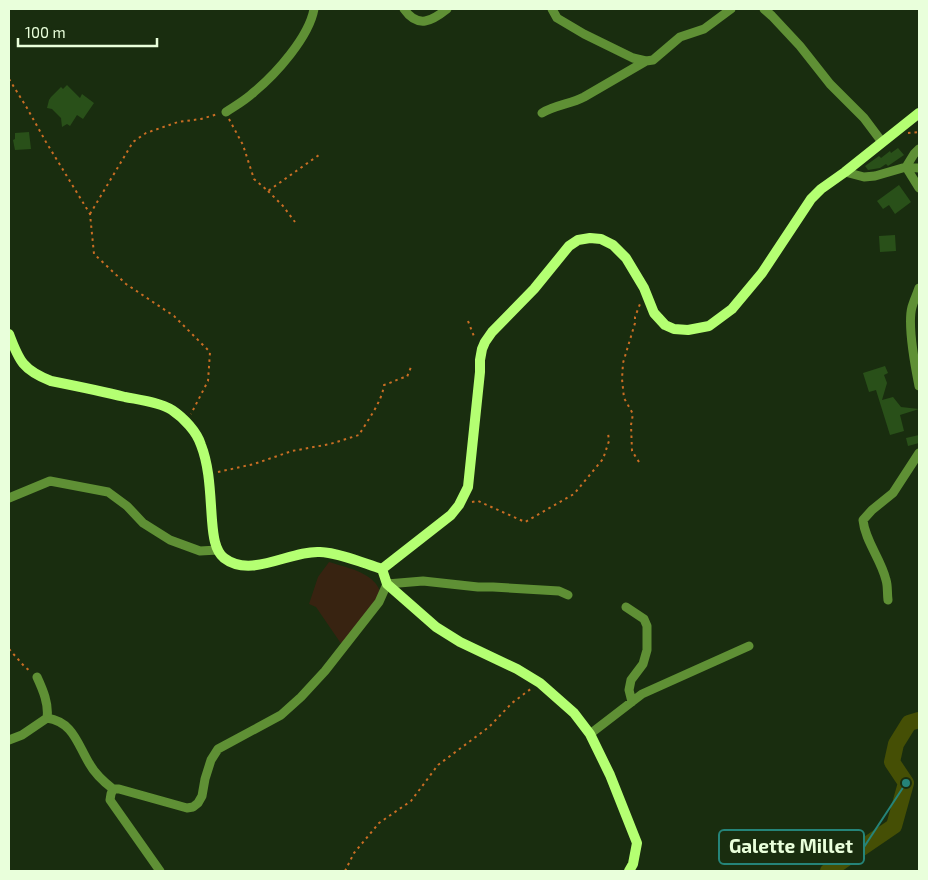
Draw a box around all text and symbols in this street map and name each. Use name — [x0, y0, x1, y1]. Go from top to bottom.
scale bar — [18, 15, 156, 47]
text: 100 m — [25, 23, 66, 41]
callout: Galette Millet — [719, 830, 864, 864]
text: Galette Millet — [729, 834, 853, 857]

